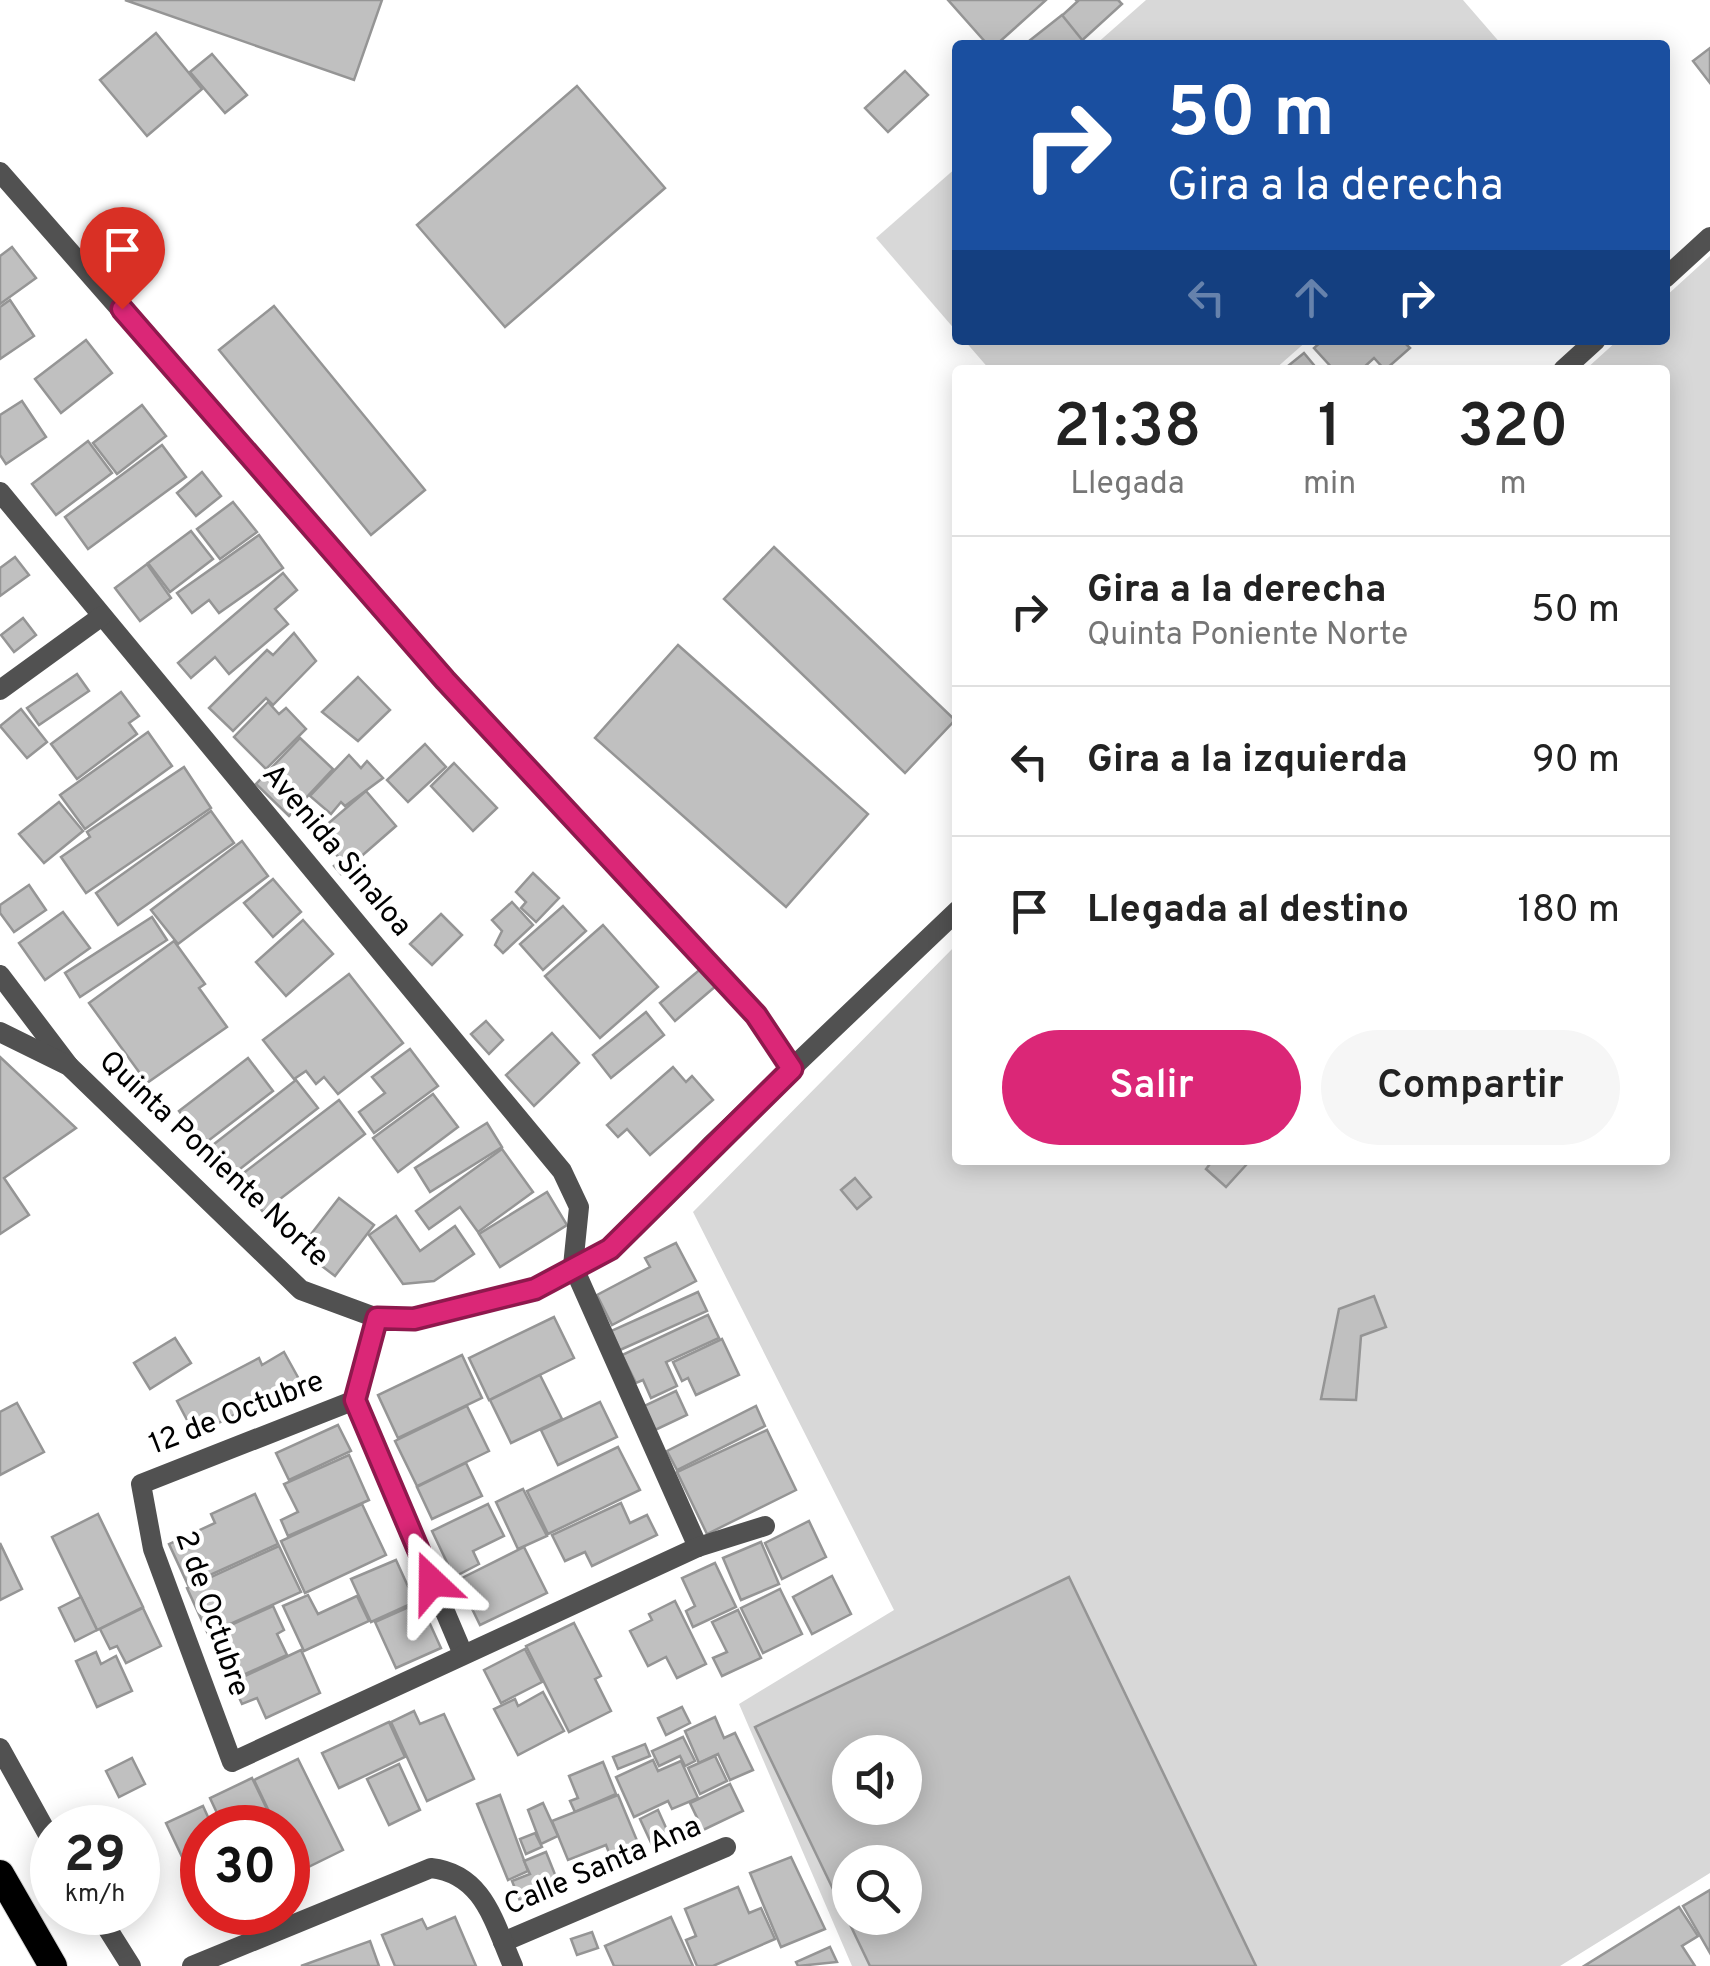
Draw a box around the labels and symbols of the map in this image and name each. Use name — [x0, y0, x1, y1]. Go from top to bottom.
pin — [80, 207, 165, 310]
street label: Avenida Sinaloa — [253, 757, 419, 945]
street label: Quinta Poniente Norte — [90, 1044, 336, 1276]
street label: 12 de Octubre — [144, 1364, 330, 1464]
street label: 2 de Octubre — [165, 1526, 257, 1702]
position arrow — [380, 1530, 484, 1634]
speed limit sign: 30 — [180, 1805, 310, 1935]
street label: Calle Santa Ana — [499, 1809, 707, 1925]

